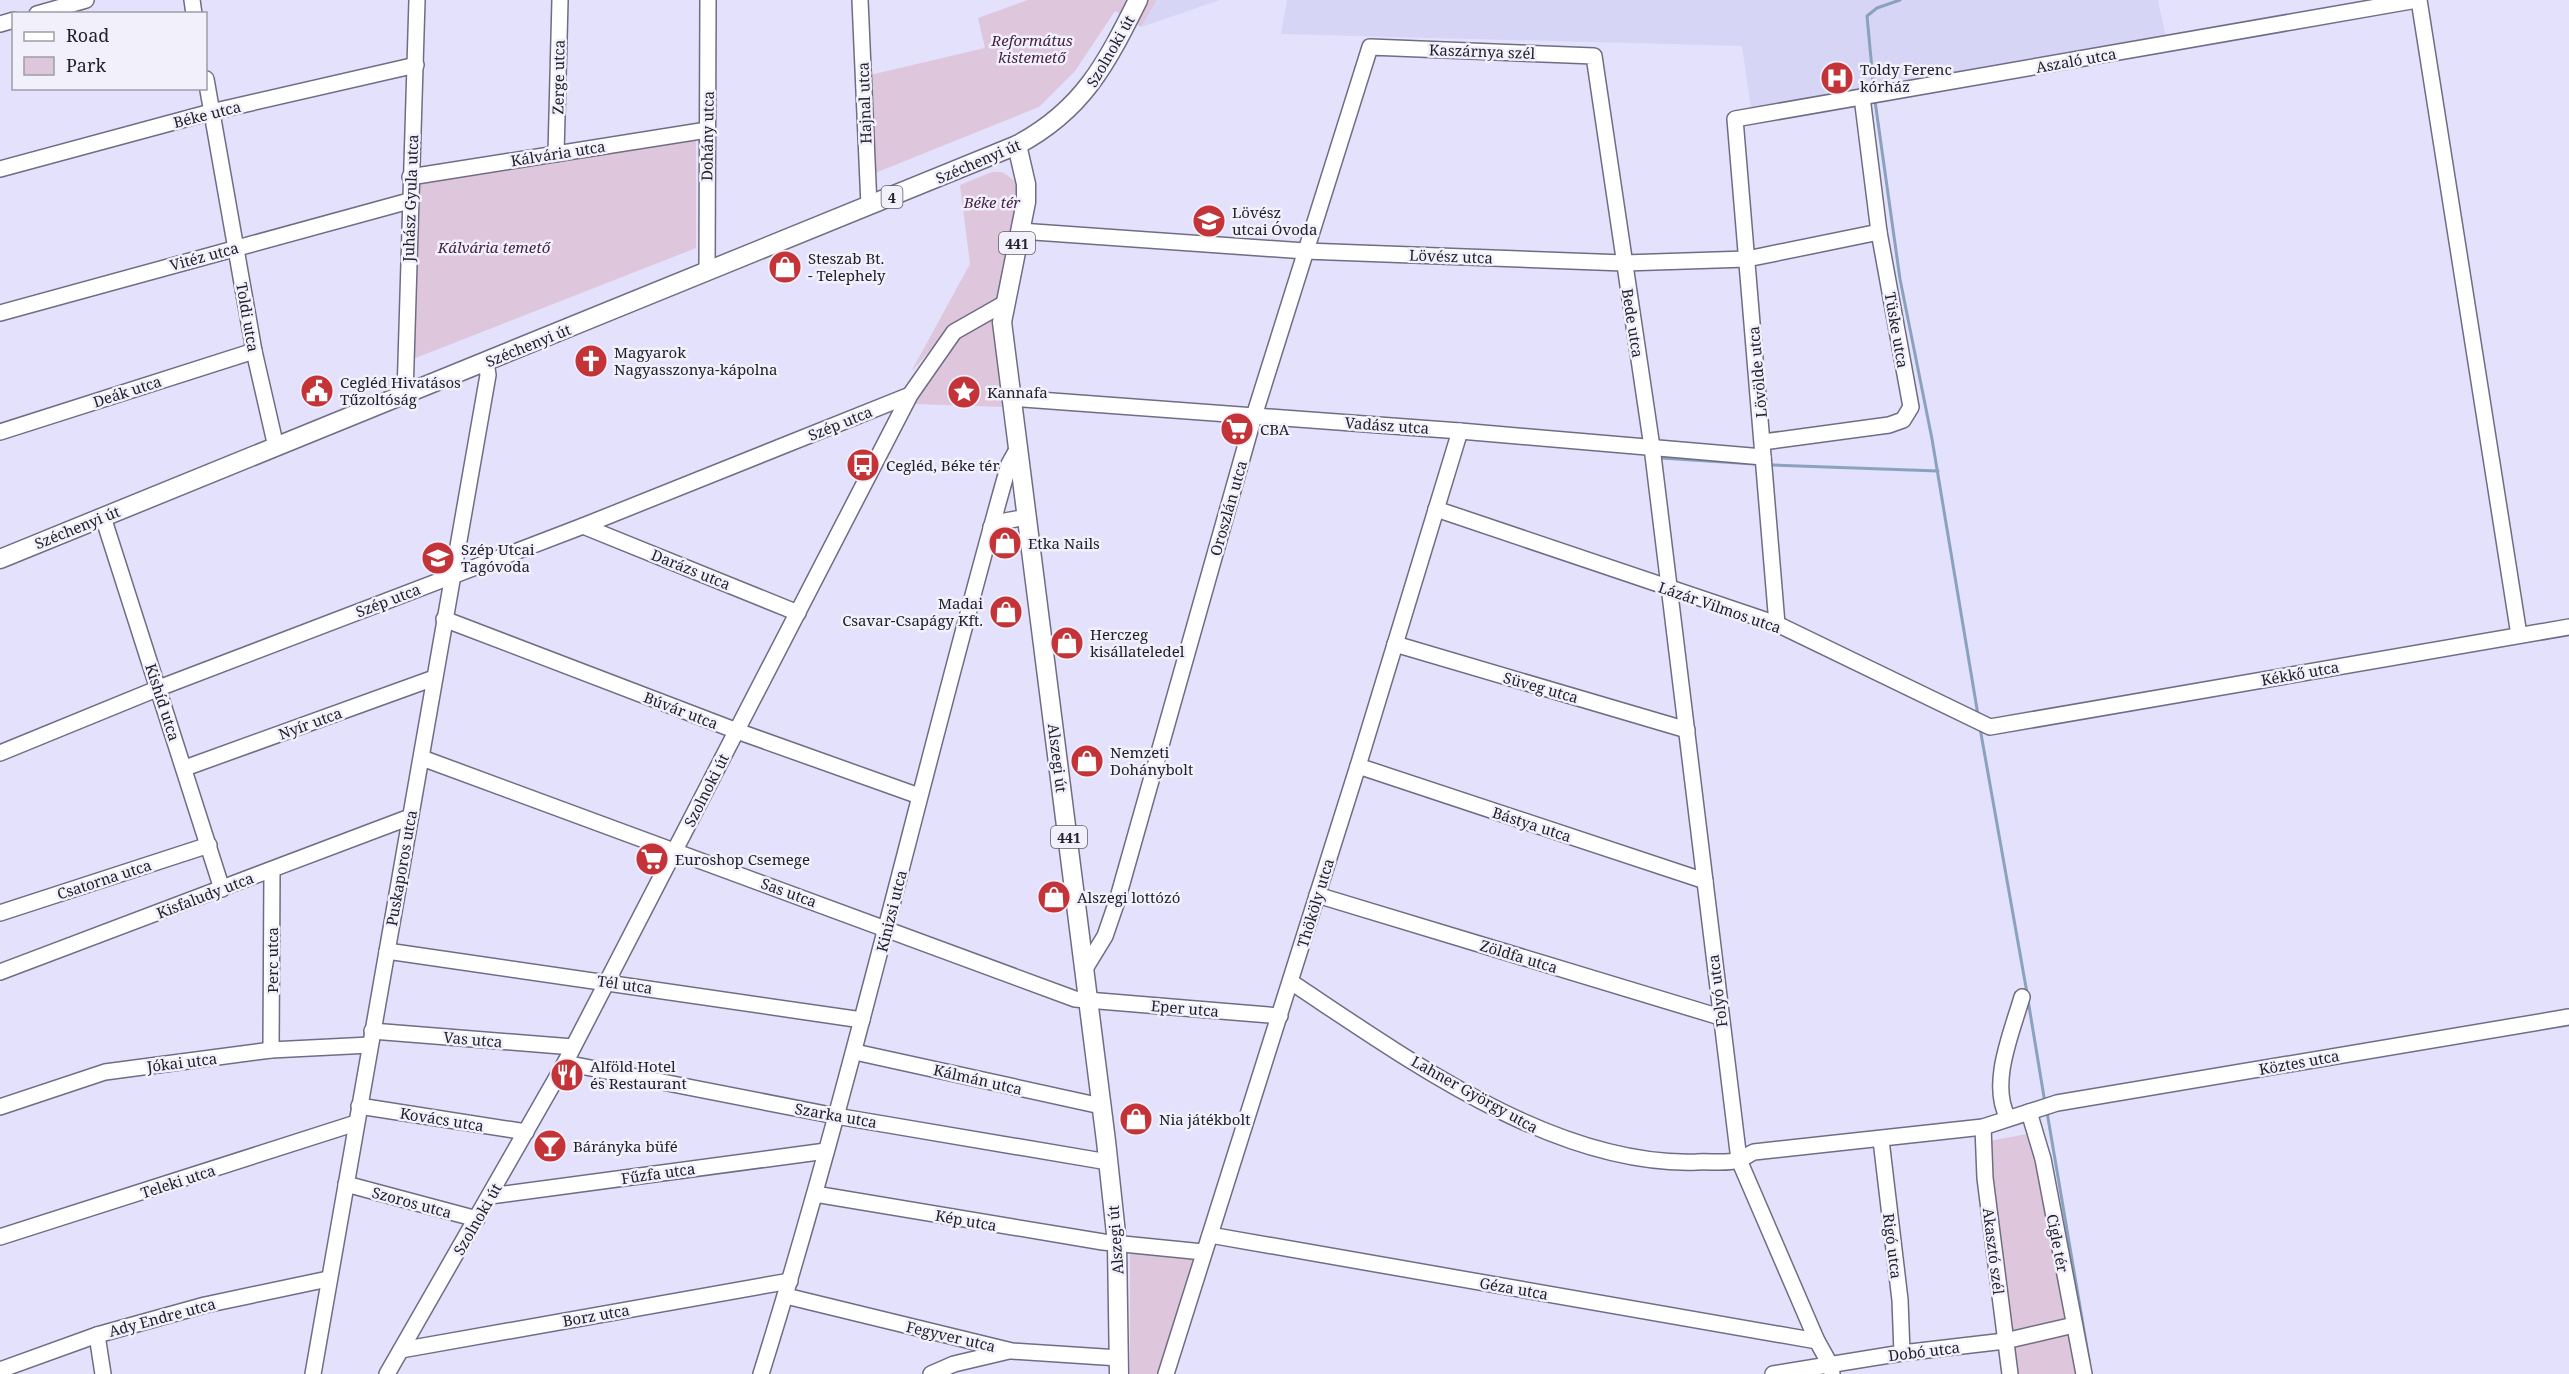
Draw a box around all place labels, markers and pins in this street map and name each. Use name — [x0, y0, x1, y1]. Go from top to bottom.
place label: Toldy Ferenc kórház — [1860, 59, 1952, 96]
hospital icon: Toldy Ferenc kórház — [1819, 60, 1855, 96]
place label: Lövész utcai Óvoda — [1232, 202, 1317, 239]
school or university icon: Lövész utcai Óvoda — [1191, 203, 1227, 239]
place label: Steszab Bt. - Telephely — [808, 248, 886, 285]
shop icon: Steszab Bt. - Telephely — [767, 249, 803, 285]
place label: Magyarok Nagyasszonya-kápolna — [614, 342, 778, 379]
church icon: Magyarok Nagyasszonya-kápolna — [573, 343, 609, 379]
place label: Cegléd Hivatásos Tűzoltóság — [340, 372, 461, 409]
public building icon: Cegléd Hivatásos Tűzoltóság — [299, 373, 335, 409]
place icon: Kannafa — [946, 374, 982, 410]
place label: Kannafa — [987, 382, 1048, 402]
supermarket icon: CBA — [1219, 411, 1255, 447]
place label: CBA — [1260, 419, 1290, 439]
bus stop icon: Cegléd, Béke tér — [845, 447, 881, 483]
place label: Cegléd, Béke tér — [886, 455, 999, 475]
shop icon: Etka Nails — [987, 525, 1023, 561]
place label: Etka Nails — [1028, 533, 1100, 553]
place label: Szép Utcai Tagóvoda — [461, 539, 535, 576]
school or university icon: Szép Utcai Tagóvoda — [420, 540, 456, 576]
place label: Madai Csavar-Csapágy Kft. — [842, 593, 983, 630]
shop icon: Madai Csavar-Csapágy Kft. — [988, 594, 1024, 630]
place label: Herczeg kisállateledel — [1090, 624, 1185, 661]
shop icon: Herczeg kisállateledel — [1049, 625, 1085, 661]
place label: Nemzeti Dohánybolt — [1110, 742, 1193, 779]
shop icon: Nemzeti Dohánybolt — [1069, 743, 1105, 779]
supermarket icon: Euroshop Csemege — [634, 841, 670, 877]
place label: Euroshop Csemege — [675, 849, 810, 869]
shop icon: Alszegi lottózó — [1036, 879, 1072, 915]
place label: Alszegi lottózó — [1077, 887, 1180, 907]
place label: Alföld Hotel és Restaurant — [590, 1056, 687, 1093]
restaurant icon: Alföld Hotel és Restaurant — [549, 1057, 585, 1093]
shop icon: Nia játékbolt — [1118, 1101, 1154, 1137]
place label: Nia játékbolt — [1159, 1109, 1250, 1129]
bar icon: Bárányka büfé — [532, 1128, 568, 1164]
place label: Bárányka büfé — [573, 1136, 678, 1156]

